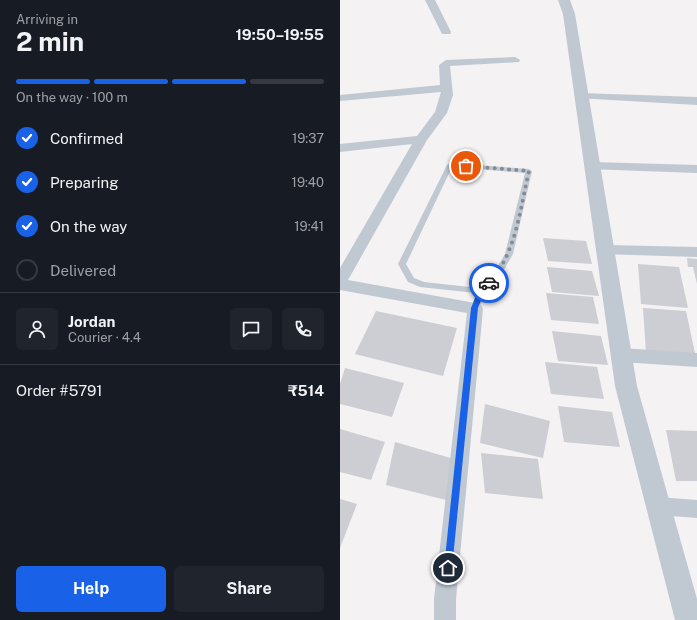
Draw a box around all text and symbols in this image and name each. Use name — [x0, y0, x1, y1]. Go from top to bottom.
text: Arriving in — [16, 12, 78, 27]
text: 2 min — [16, 26, 84, 57]
text: 19:50–19:55 — [235, 26, 324, 43]
text: On the way · 100 m — [16, 90, 128, 105]
icon: check — [16, 127, 38, 149]
text: Confirmed — [50, 130, 123, 147]
text: 19:37 — [292, 131, 324, 146]
pin — [449, 149, 483, 183]
icon: bag — [455, 155, 477, 177]
icon: check — [16, 171, 38, 193]
text: Preparing — [50, 174, 119, 191]
text: 19:40 — [292, 175, 324, 190]
icon: check — [16, 215, 38, 237]
text: On the way — [50, 218, 127, 235]
text: 19:41 — [294, 219, 324, 234]
text: Delivered — [50, 262, 116, 279]
courier — [469, 263, 509, 303]
icon: car — [478, 272, 500, 294]
button: person — [16, 308, 58, 350]
button: chat — [230, 308, 272, 350]
button: phone — [282, 308, 324, 350]
text: Jordan — [68, 313, 115, 330]
text: Courier · 4.4 — [68, 330, 141, 345]
text: Order #5791 — [16, 382, 102, 399]
text: ₹514 — [288, 382, 324, 399]
pin — [431, 551, 465, 585]
icon: home — [437, 557, 459, 579]
button: Help — [16, 566, 166, 612]
button: Share — [174, 566, 324, 612]

